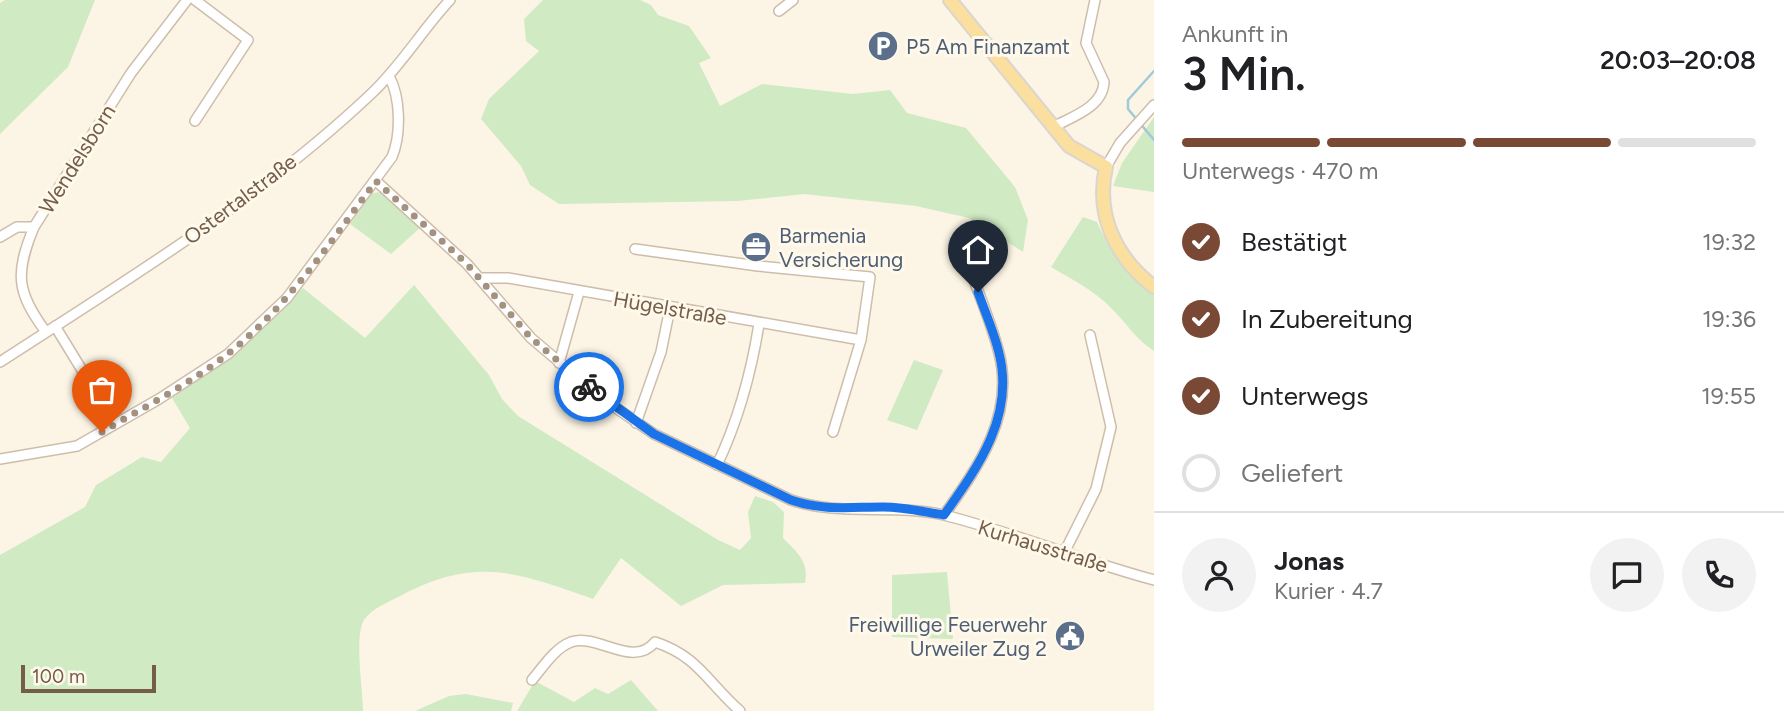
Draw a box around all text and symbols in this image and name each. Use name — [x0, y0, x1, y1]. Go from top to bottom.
text: Ankunft in — [1182, 20, 1288, 48]
parking icon: P5 Am Finanzamt — [866, 29, 900, 63]
place label: P5 Am Finanzamt — [906, 34, 1070, 59]
text: 20:03–20:08 — [1600, 44, 1756, 76]
text: 3 Min. — [1182, 46, 1306, 102]
street label: Wendelsborn — [34, 100, 120, 218]
street label: Ostertalstraße — [179, 149, 301, 249]
text: Unterwegs · 470 m — [1182, 157, 1378, 185]
pin — [948, 220, 1008, 292]
place label: Barmenia Versicherung — [779, 223, 903, 272]
icon: check — [1182, 223, 1220, 261]
text: Bestätigt — [1241, 226, 1347, 258]
text: 19:32 — [1702, 228, 1756, 256]
office icon: Barmenia Versicherung — [739, 230, 773, 264]
icon: home — [959, 231, 997, 269]
street label: Hügelstraße — [611, 286, 729, 330]
icon: check — [1182, 300, 1220, 338]
text: In Zubereitung — [1241, 303, 1413, 335]
text: 19:36 — [1702, 305, 1756, 333]
courier — [554, 352, 624, 422]
pin — [72, 360, 132, 432]
icon: bike — [570, 368, 608, 406]
icon: bag — [83, 371, 121, 409]
icon: check — [1182, 377, 1220, 415]
text: Unterwegs — [1241, 380, 1368, 412]
text: 19:55 — [1701, 382, 1756, 410]
text: Geliefert — [1241, 457, 1343, 489]
street label: Kurhausstraße — [975, 514, 1111, 578]
button: person — [1182, 538, 1256, 612]
button: chat — [1590, 538, 1664, 612]
button: phone — [1682, 538, 1756, 612]
text: Jonas — [1274, 545, 1344, 577]
text: Kurier · 4.7 — [1274, 577, 1383, 605]
place label: Freiwillige Feuerwehr Urweiler Zug 2 — [848, 612, 1047, 661]
public building icon: Freiwillige Feuerwehr Urweiler Zug 2 — [1053, 619, 1087, 653]
scale bar — [21, 662, 156, 694]
text: 100 m — [32, 665, 85, 688]

